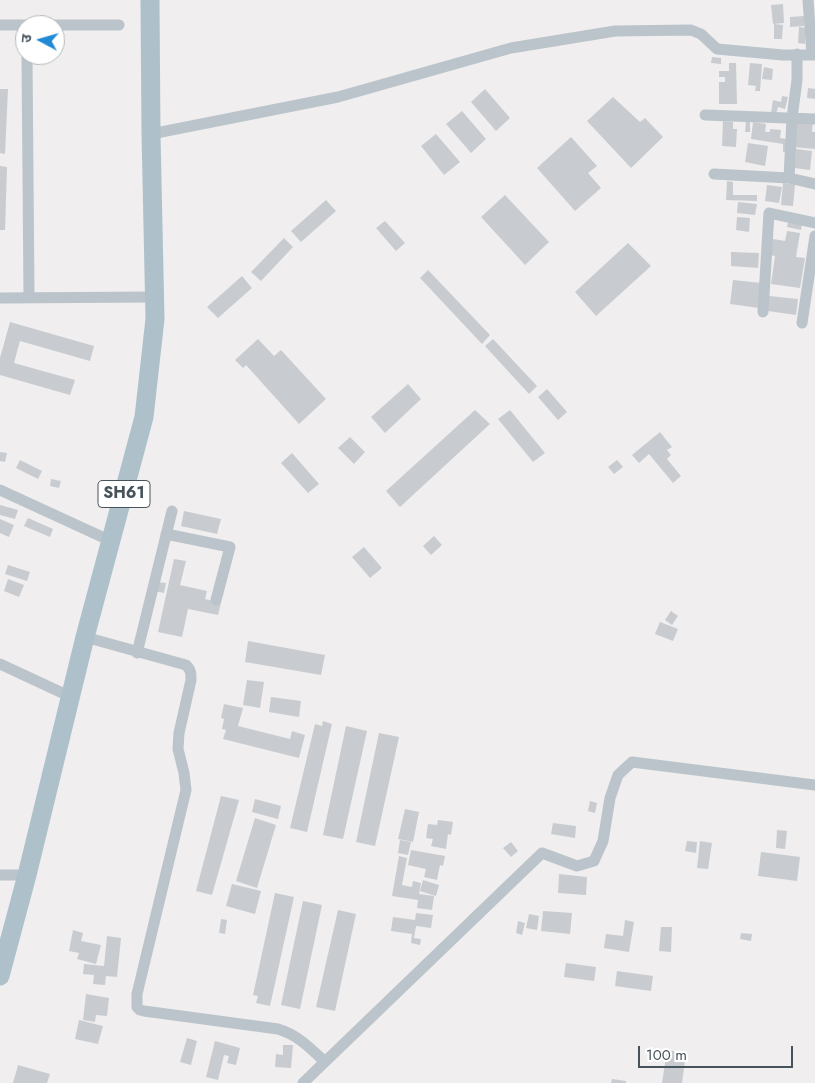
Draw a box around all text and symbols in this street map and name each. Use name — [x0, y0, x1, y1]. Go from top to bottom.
north arrow — [15, 15, 65, 65]
text: उ — [16, 33, 36, 44]
road number: SH61 — [98, 480, 150, 508]
scale bar — [640, 1036, 795, 1068]
text: 100 m — [646, 1044, 687, 1066]

